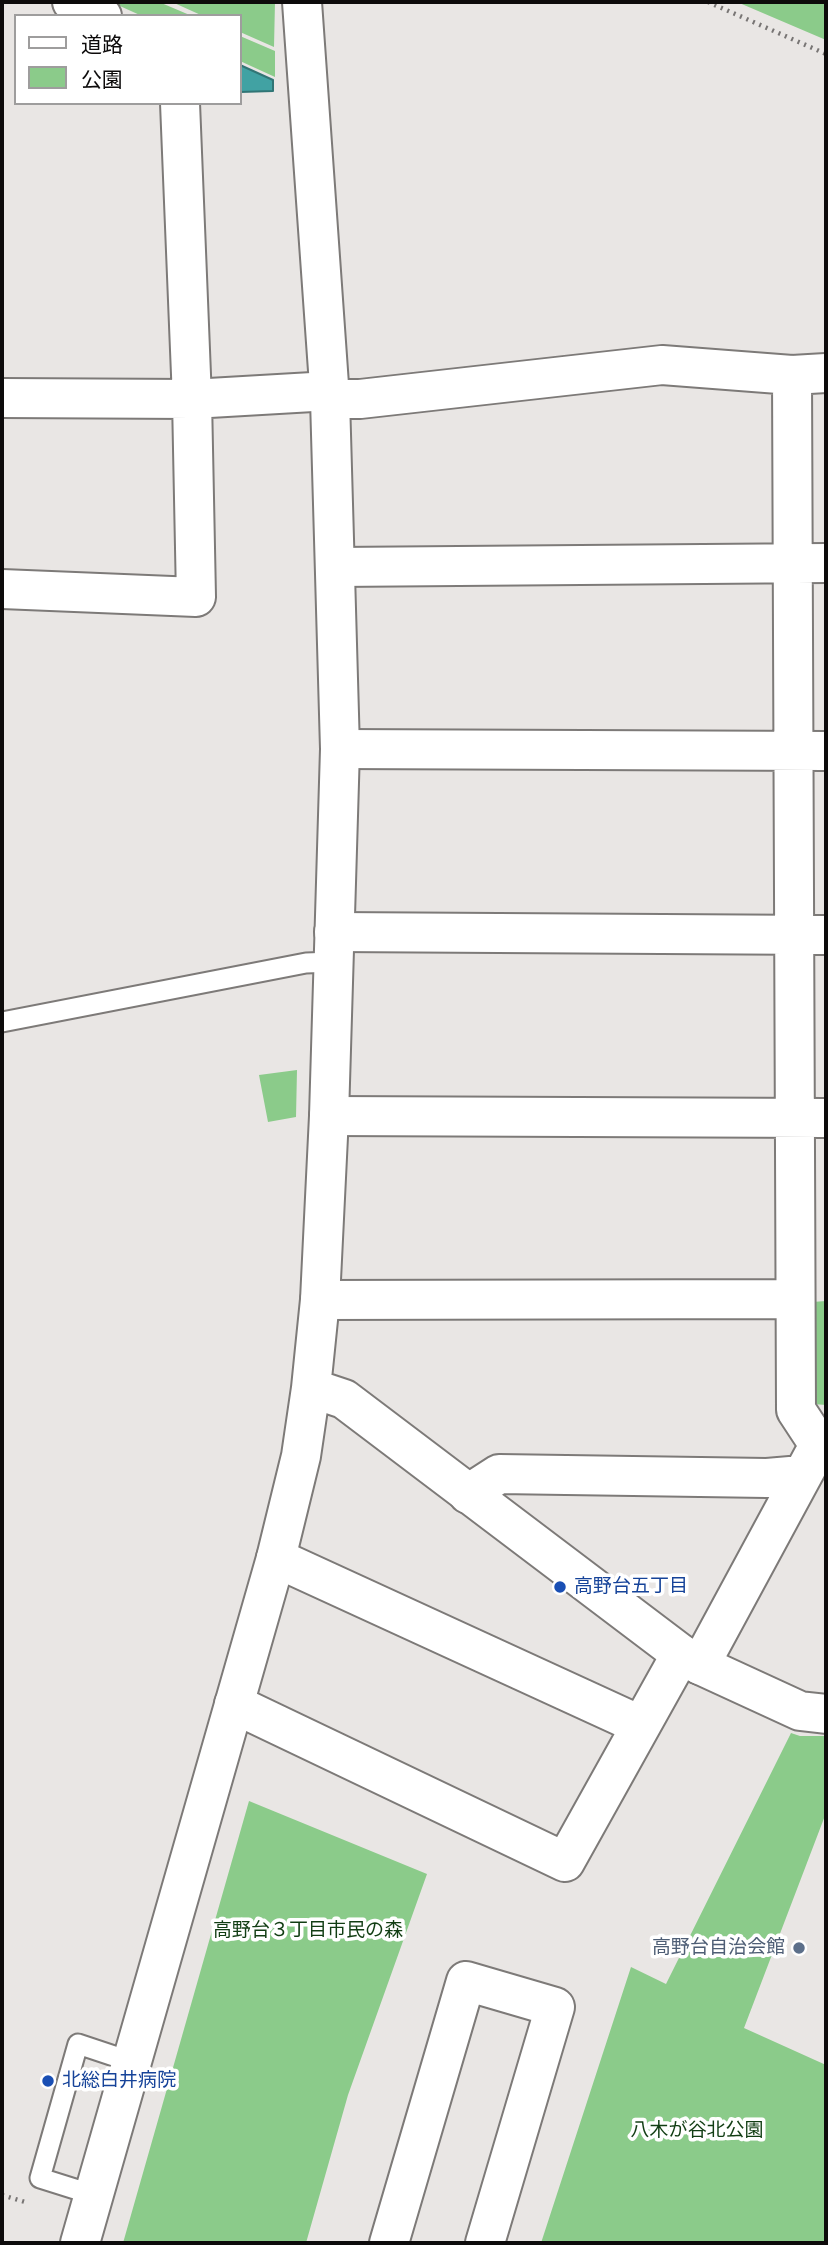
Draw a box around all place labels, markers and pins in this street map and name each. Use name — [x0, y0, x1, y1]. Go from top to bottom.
place label: 高野台五丁目 — [574, 1576, 688, 1598]
marker: 高野台五丁目 — [552, 1579, 568, 1595]
place label: 高野台自治会館 — [652, 1937, 785, 1959]
marker: 高野台自治会館 — [791, 1940, 807, 1956]
place label: 北総白井病院 — [62, 2070, 176, 2092]
marker: 北総白井病院 — [40, 2073, 56, 2089]

